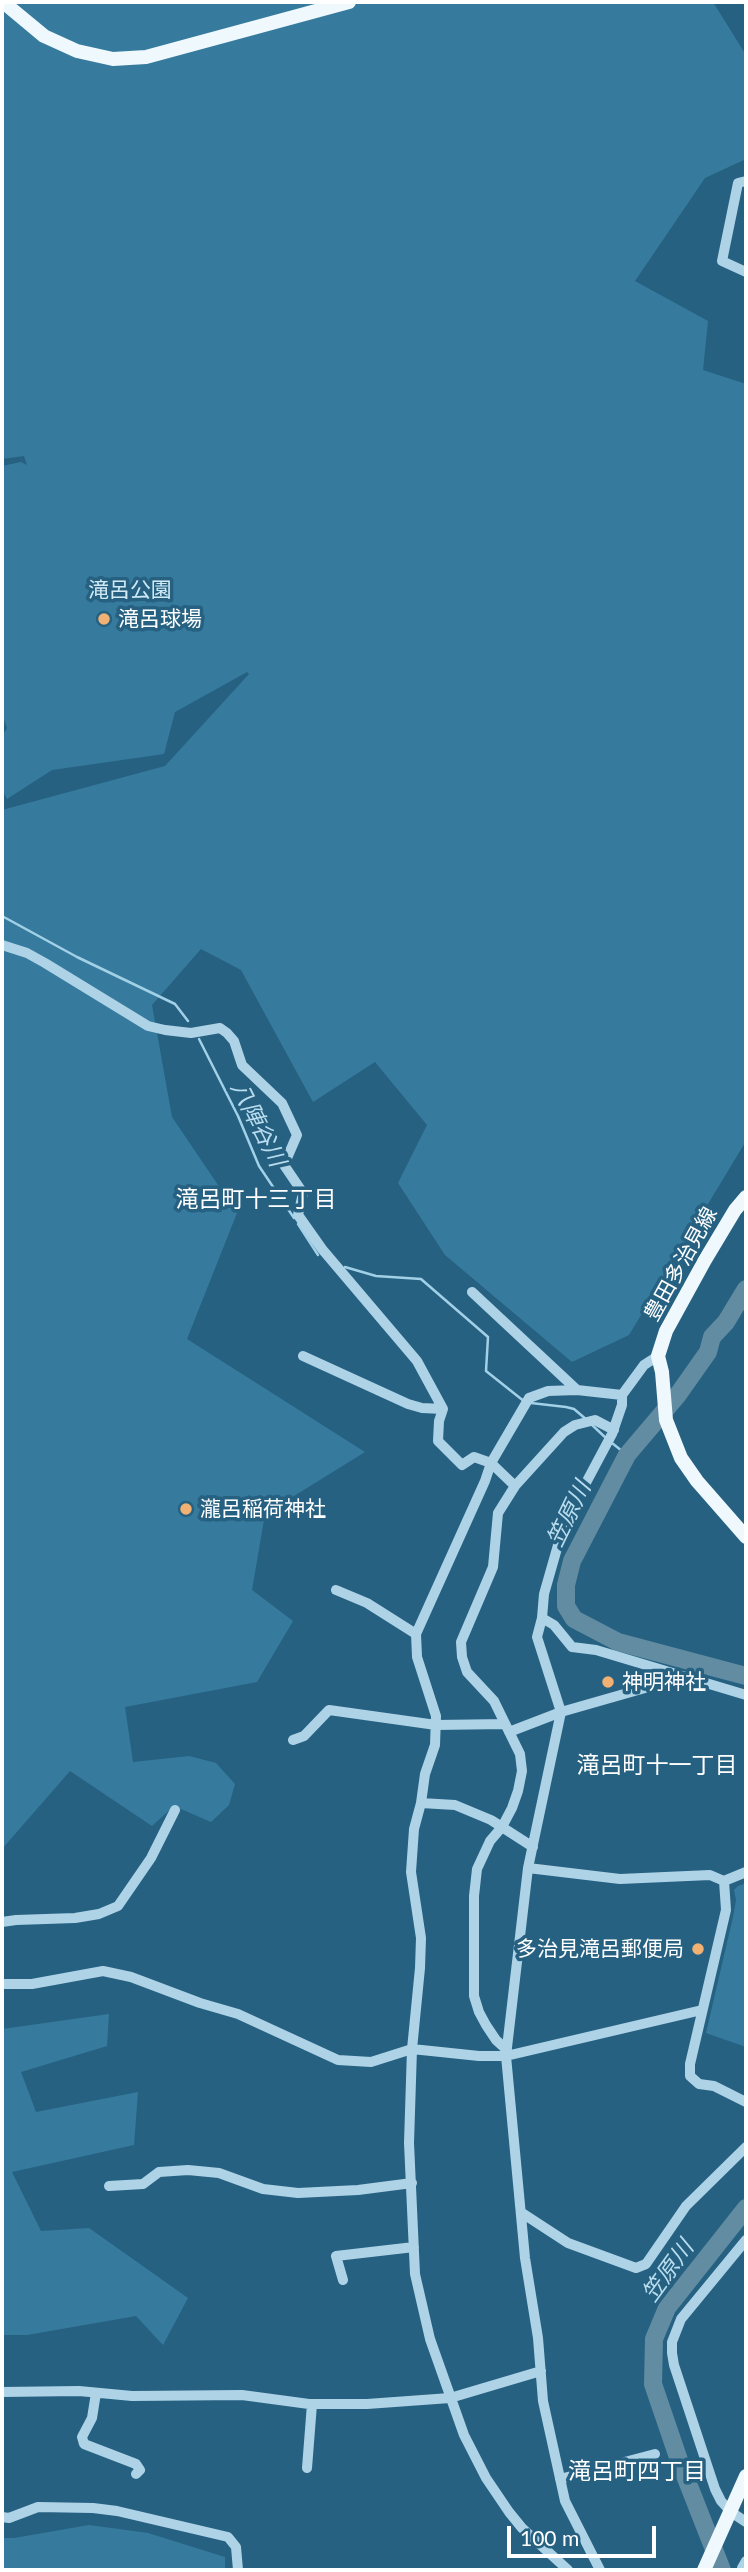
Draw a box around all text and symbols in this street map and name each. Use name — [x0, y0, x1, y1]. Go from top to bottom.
park label: 滝呂公園 — [88, 577, 172, 603]
place label: 滝呂球場 — [118, 606, 202, 632]
marker: 滝呂球場 — [96, 611, 112, 627]
water label: 八陣谷川 — [225, 1077, 291, 1171]
district label: 滝呂町十三丁目 — [176, 1186, 336, 1214]
street label: 豊田多治見線 — [639, 1203, 723, 1325]
water label: 笠原川 — [541, 1477, 597, 1551]
place label: 瀧呂稲荷神社 — [200, 1496, 326, 1522]
marker: 瀧呂稲荷神社 — [178, 1501, 194, 1517]
place label: 神明神社 — [622, 1669, 706, 1695]
marker: 神明神社 — [600, 1674, 616, 1690]
district label: 滝呂町十一丁目 — [577, 1752, 737, 1780]
place label: 多治見滝呂郵便局 — [516, 1936, 684, 1962]
marker: 多治見滝呂郵便局 — [690, 1941, 706, 1957]
water label: 笠原川 — [637, 2235, 699, 2307]
district label: 滝呂町四丁目 — [568, 2458, 706, 2486]
scale bar — [510, 2512, 659, 2556]
text: 100 m — [520, 2525, 579, 2550]

